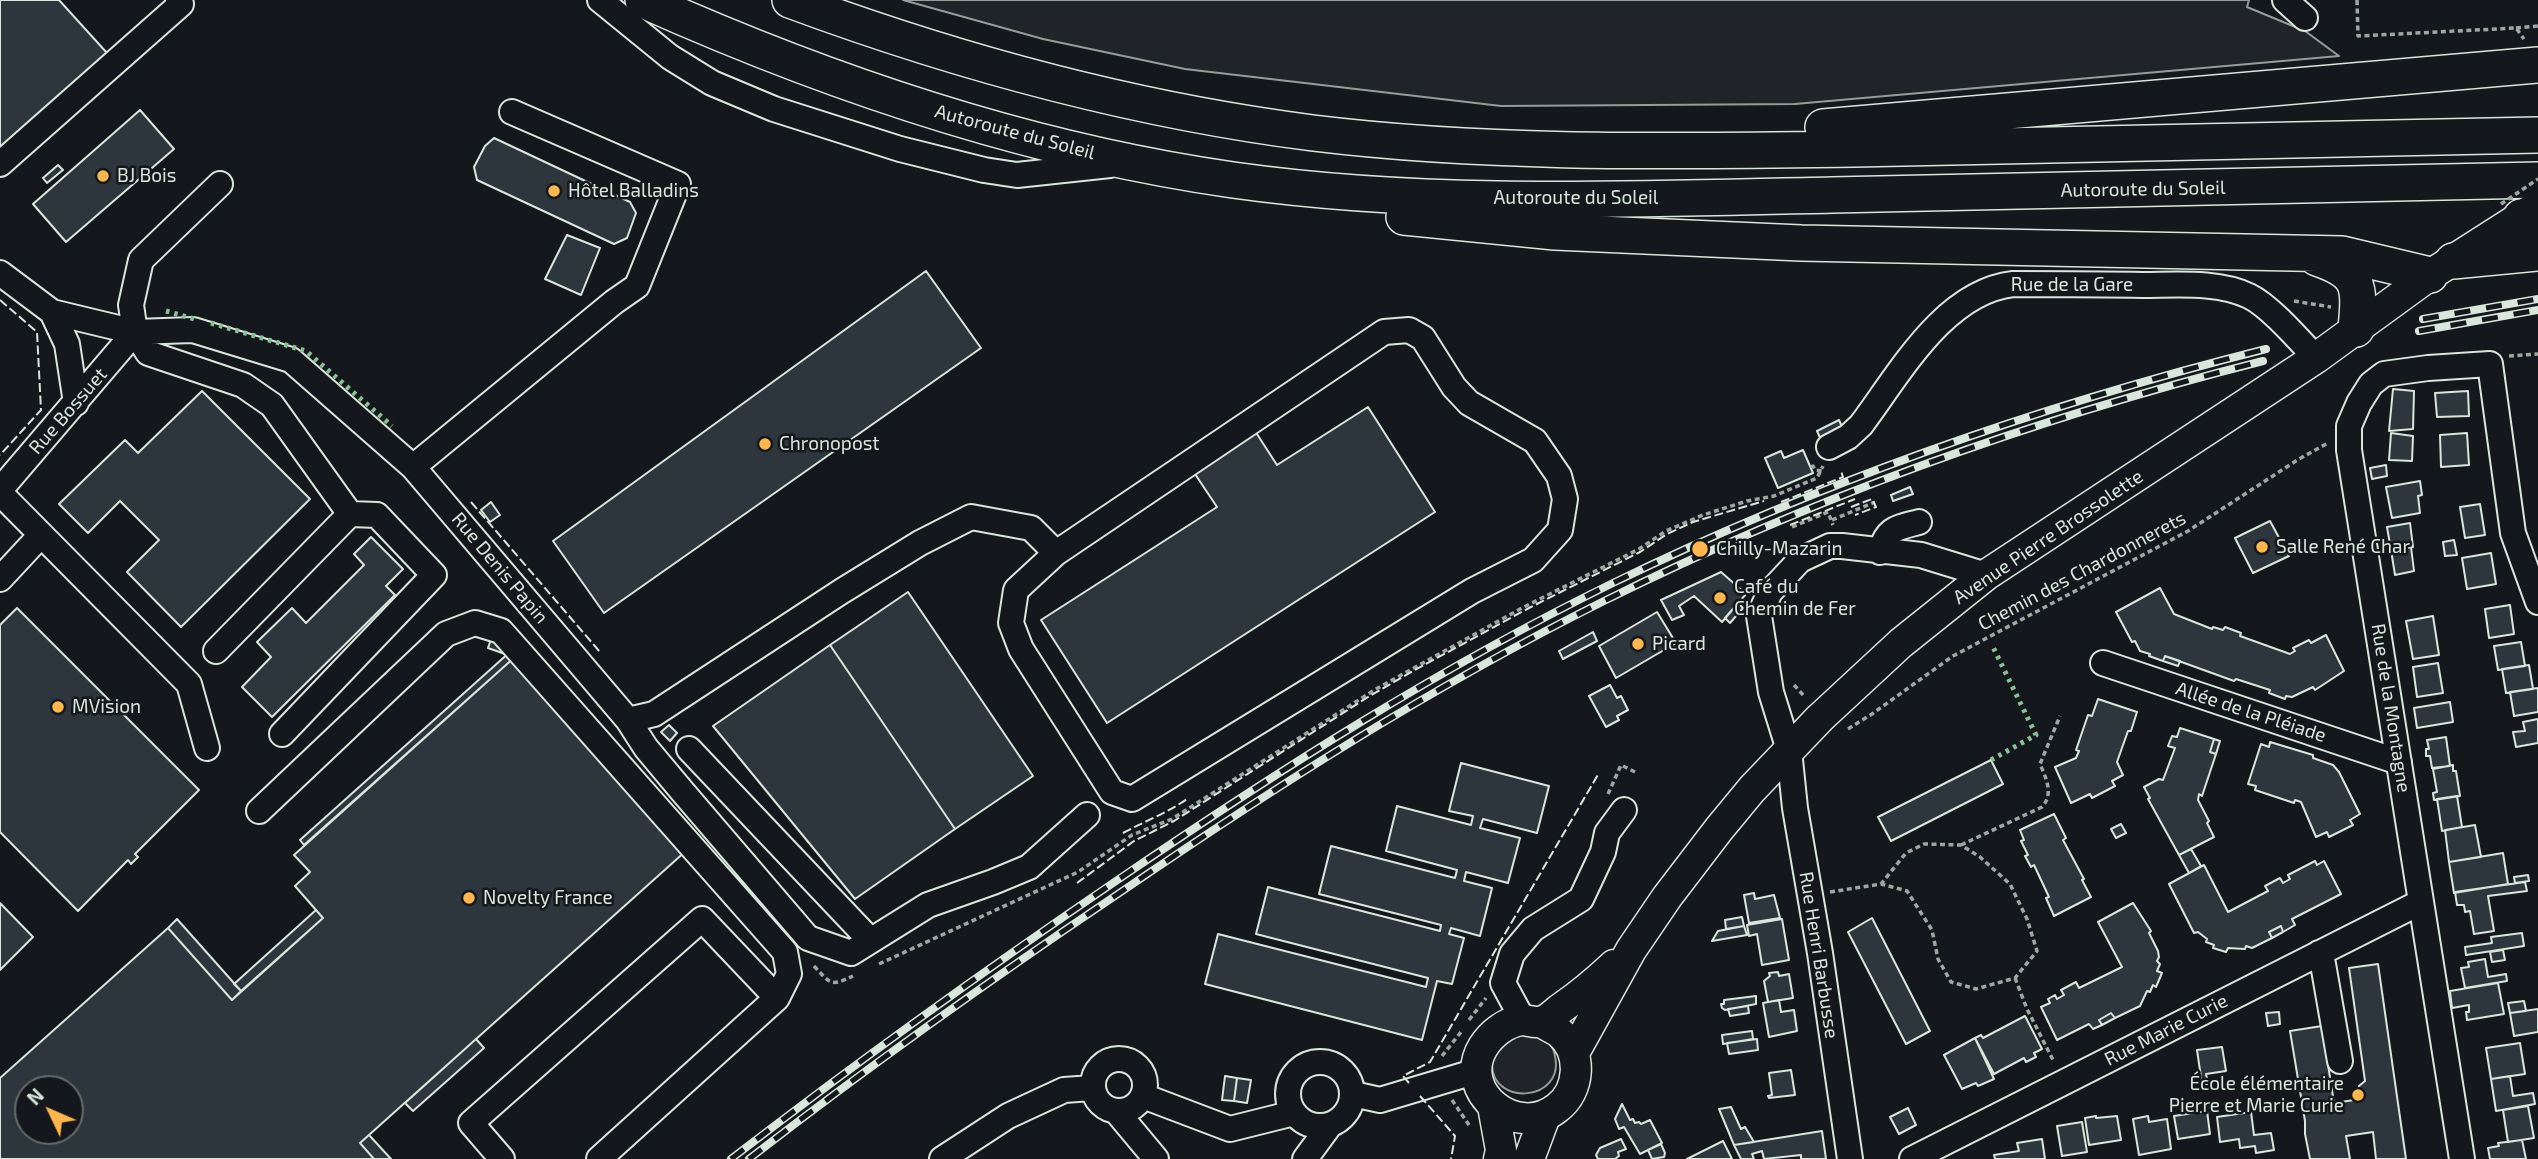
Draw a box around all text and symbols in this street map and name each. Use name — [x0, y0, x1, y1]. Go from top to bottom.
street label: Autoroute du Soleil — [932, 100, 1098, 164]
place label: BJ Bois — [117, 165, 176, 187]
marker: BJ Bois — [95, 168, 111, 184]
street label: Autoroute du Soleil — [2060, 176, 2226, 202]
place label: Hôtel Balladins — [568, 180, 699, 202]
marker: Hôtel Balladins — [546, 183, 562, 199]
street label: Autoroute du Soleil — [1494, 187, 1658, 209]
street label: Rue de la Gare — [2011, 274, 2133, 296]
street label: Rue Bossuet — [24, 363, 112, 459]
place label: Chronopost — [779, 433, 880, 455]
marker: Chronopost — [757, 436, 773, 452]
street label: Avenue Pierre Brossolette — [1949, 465, 2147, 609]
street label: Chemin des Chardonnerets — [1974, 507, 2190, 635]
street label: Rue Denis Papin — [447, 508, 553, 628]
place label: Salle René Char — [2276, 536, 2410, 558]
place label: Chilly-Mazarin — [1716, 538, 1843, 560]
marker: Chilly-Mazarin — [1690, 539, 1710, 559]
marker: Salle René Char — [2254, 539, 2270, 555]
place label: Café du Chemin de Fer — [1734, 576, 1856, 620]
marker: Café du Chemin de Fer — [1712, 590, 1728, 606]
street label: Rue de la Montagne — [2366, 622, 2416, 794]
place label: Picard — [1652, 633, 1706, 655]
marker: Picard — [1630, 636, 1646, 652]
street label: Allée de la Pléiade — [2173, 677, 2329, 747]
place label: MVision — [72, 696, 141, 718]
marker: MVision — [50, 699, 66, 715]
street label: Rue Henri Barbusse — [1795, 870, 1843, 1040]
place label: Novelty France — [483, 887, 613, 909]
marker: Novelty France — [461, 890, 477, 906]
street label: Rue Marie Curie — [2101, 989, 2231, 1071]
place label: École élémentaire Pierre et Marie Curie — [2169, 1073, 2344, 1117]
north arrow — [14, 1075, 84, 1145]
text: N — [22, 1084, 48, 1109]
marker: École élémentaire Pierre et Marie Curie — [2350, 1087, 2366, 1103]

